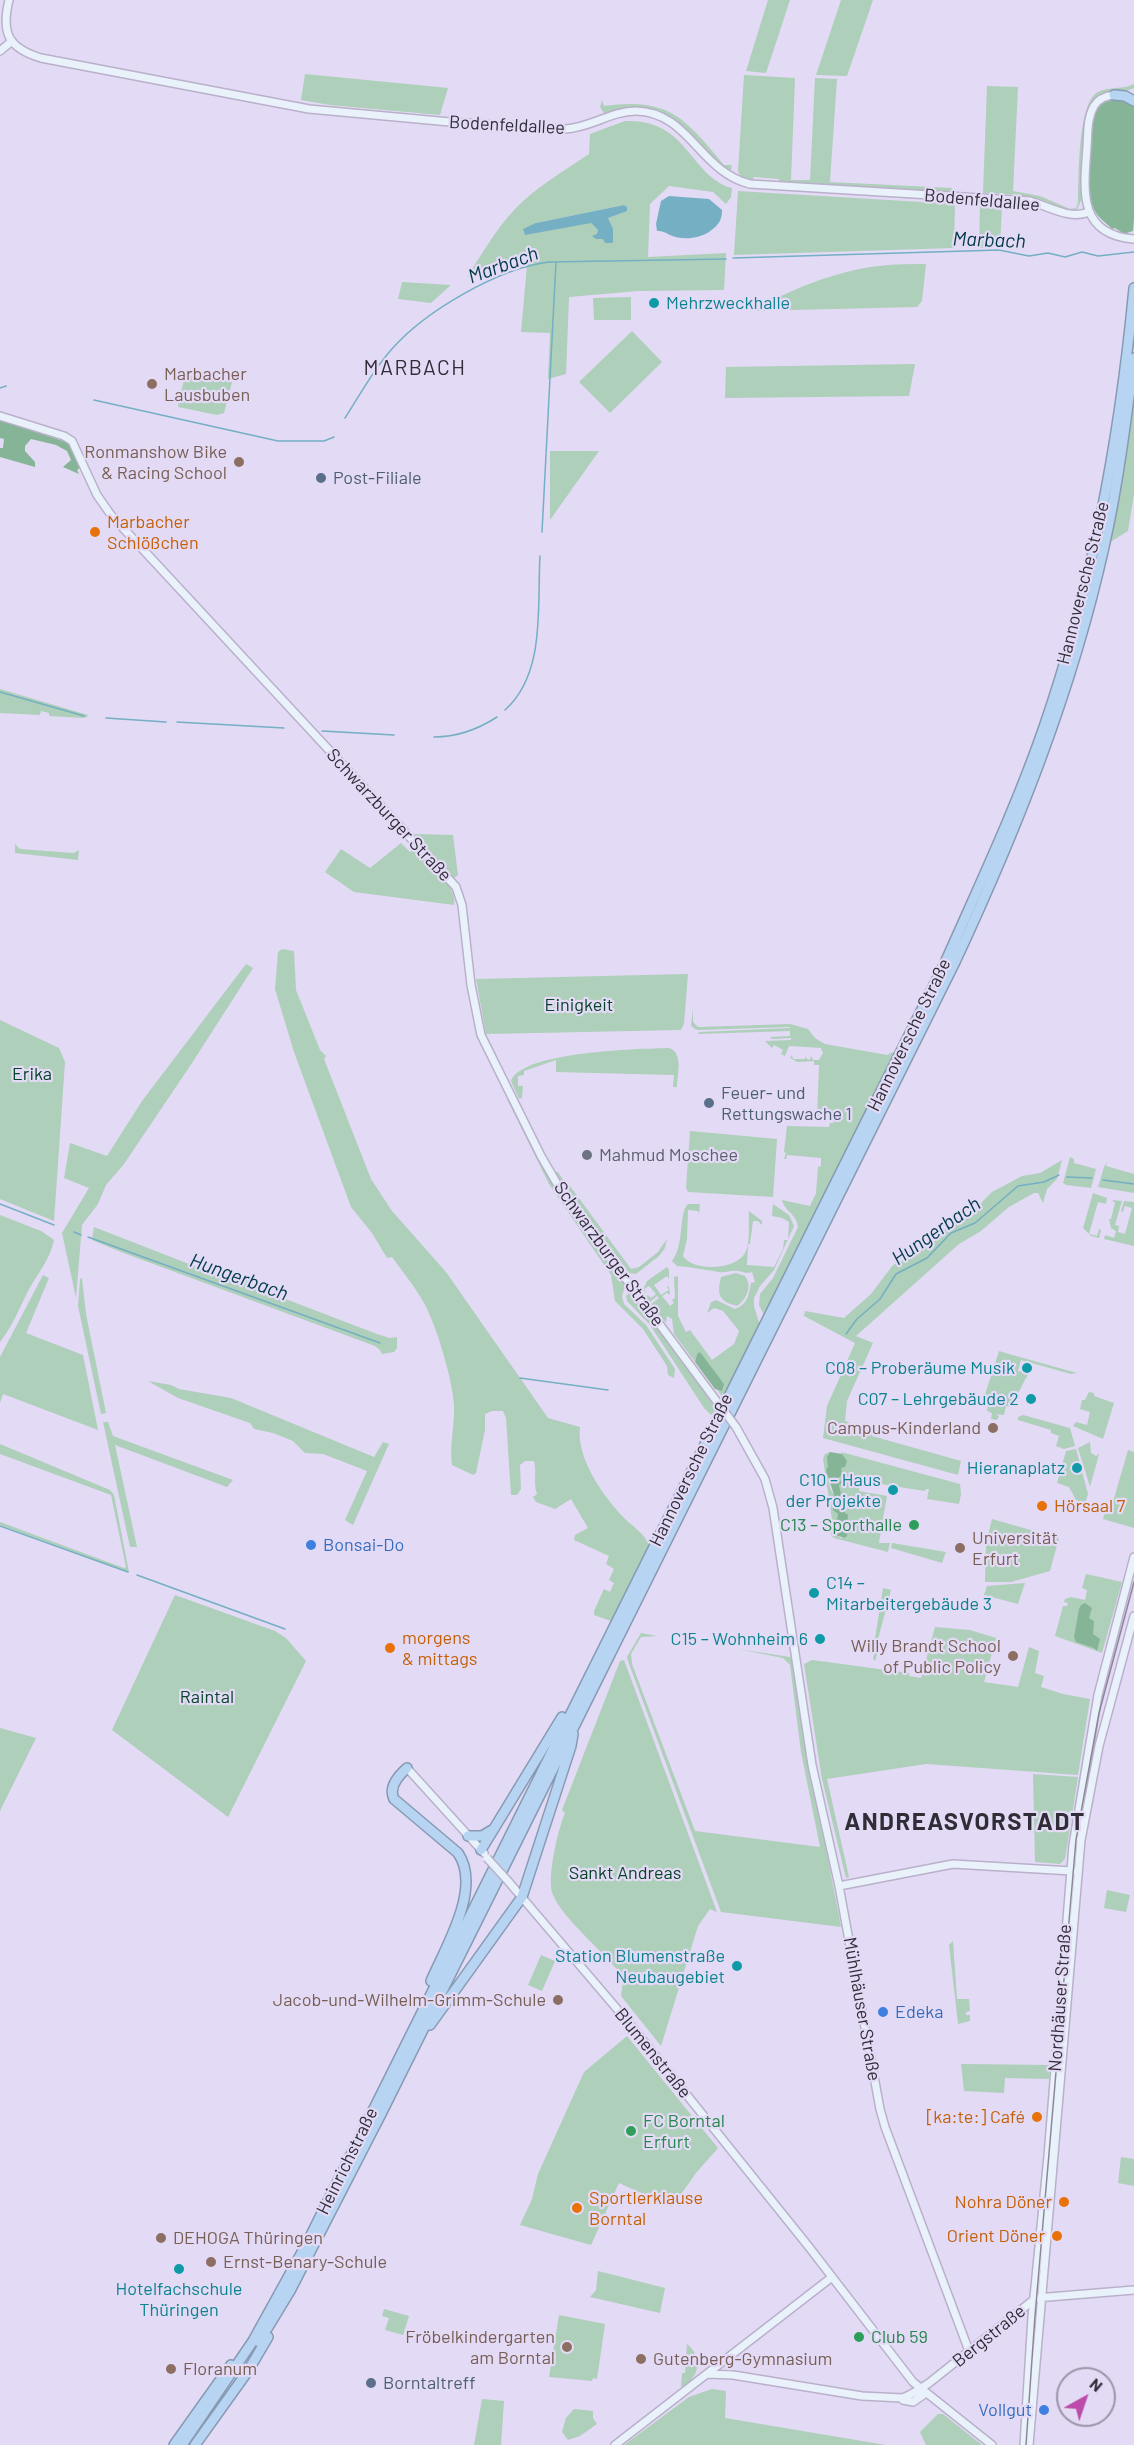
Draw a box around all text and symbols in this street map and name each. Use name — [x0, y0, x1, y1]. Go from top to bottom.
street label: Bodenfeldallee — [449, 111, 565, 139]
street label: Bodenfeldallee — [923, 184, 1041, 216]
water label: Marbach — [952, 227, 1026, 253]
water label: Marbach — [464, 241, 542, 289]
place label: Mehrzweckhalle — [666, 292, 790, 314]
marker: Mehrzweckhalle — [647, 296, 661, 310]
district label: MARBACH — [364, 355, 466, 381]
place label: Marbacher Lausbuben — [164, 363, 250, 406]
marker: Marbacher Lausbuben — [145, 377, 159, 391]
place label: Ronmanshow Bike & Racing School — [84, 441, 227, 484]
marker: Ronmanshow Bike & Racing School — [232, 455, 246, 469]
place label: Post-Filiale — [333, 467, 422, 489]
marker: Post-Filiale — [314, 471, 328, 485]
street label: Hannoversche Straße — [1052, 499, 1114, 667]
place label: Marbacher Schlößchen — [107, 511, 199, 554]
marker: Marbacher Schlößchen — [88, 525, 102, 539]
street label: Schwarzburger Straße — [322, 744, 456, 886]
street label: Hannoversche Straße — [863, 955, 955, 1115]
park label: Einigkeit — [545, 994, 613, 1016]
park label: Erika — [12, 1063, 52, 1085]
place label: Feuer- und Rettungswache 1 — [721, 1082, 852, 1124]
marker: Feuer- und Rettungswache 1 — [702, 1096, 716, 1110]
place label: Mahmud Moschee — [599, 1144, 738, 1166]
marker: Mahmud Moschee — [580, 1148, 594, 1162]
street label: Schwarzburger Straße — [549, 1177, 669, 1331]
water label: Hungerbach — [887, 1192, 985, 1270]
water label: Hungerbach — [186, 1248, 292, 1306]
place label: C08 – Proberäume Musik — [825, 1357, 1015, 1379]
marker: C08 – Proberäume Musik — [1020, 1361, 1034, 1375]
place label: C07 – Lehrgebäude 2 — [858, 1388, 1019, 1410]
street label: Hannoversche Straße — [645, 1390, 737, 1550]
marker: C07 – Lehrgebäude 2 — [1024, 1392, 1038, 1406]
place label: Campus-Kinderland — [827, 1417, 981, 1439]
marker: Campus-Kinderland — [986, 1421, 1000, 1435]
place label: Hieranaplatz — [967, 1457, 1065, 1479]
marker: Hieranaplatz — [1070, 1461, 1084, 1475]
place label: C10 – Haus der Projekte — [786, 1469, 881, 1512]
marker: C10 – Haus der Projekte — [886, 1483, 900, 1497]
place label: Hörsaal 7 — [1054, 1495, 1125, 1517]
marker: Hörsaal 7 — [1035, 1499, 1049, 1513]
place label: C13 – Sporthalle — [780, 1514, 902, 1536]
marker: C13 – Sporthalle — [907, 1518, 921, 1532]
place label: Universität Erfurt — [972, 1527, 1058, 1570]
place label: Bonsai-Do — [323, 1534, 404, 1556]
marker: Bonsai-Do — [304, 1538, 318, 1552]
marker: Universität Erfurt — [953, 1541, 967, 1555]
place label: C14 – Mitarbeitergebäude 3 — [826, 1572, 992, 1614]
marker: C14 – Mitarbeitergebäude 3 — [807, 1586, 821, 1600]
place label: morgens & mittags — [402, 1627, 477, 1670]
place label: C15 – Wohnheim 6 — [671, 1628, 808, 1650]
marker: C15 – Wohnheim 6 — [813, 1632, 827, 1646]
place label: Willy Brandt School of Public Policy — [851, 1635, 1001, 1678]
marker: morgens & mittags — [383, 1641, 397, 1655]
marker: Willy Brandt School of Public Policy — [1006, 1649, 1020, 1663]
park label: Raintal — [180, 1686, 234, 1708]
district label: ANDREASVORSTADT — [844, 1808, 1086, 1836]
park label: Sankt Andreas — [569, 1862, 681, 1884]
street label: Nordhäuser Straße — [1044, 1924, 1076, 2072]
street label: Mühlhäuser Straße — [839, 1935, 885, 2083]
place label: Station Blumenstraße Neubaugebiet — [555, 1945, 725, 1988]
marker: Station Blumenstraße Neubaugebiet — [730, 1959, 744, 1973]
place label: Jacob-und-Wilhelm-Grimm-Schule — [273, 1989, 546, 2011]
marker: Jacob-und-Wilhelm-Grimm-Schule — [551, 1993, 565, 2007]
place label: Edeka — [895, 2001, 943, 2023]
street label: Blumenstraße — [610, 2004, 696, 2102]
marker: Edeka — [876, 2005, 890, 2019]
street label: Heinrichstraße — [312, 2104, 382, 2218]
place label: [ka:te:] Café — [927, 2106, 1025, 2128]
place label: FC Borntal Erfurt — [643, 2110, 725, 2152]
marker: [ka:te:] Café — [1030, 2110, 1044, 2124]
marker: FC Borntal Erfurt — [624, 2124, 638, 2138]
place label: Sportlerklause Borntal — [589, 2187, 703, 2230]
place label: Nohra Döner — [955, 2191, 1052, 2213]
marker: Nohra Döner — [1057, 2195, 1071, 2209]
marker: Sportlerklause Borntal — [570, 2201, 584, 2215]
place label: Orient Döner — [947, 2225, 1045, 2247]
place label: DEHOGA Thüringen — [173, 2227, 323, 2249]
marker: Orient Döner — [1050, 2229, 1064, 2243]
marker: DEHOGA Thüringen — [154, 2231, 168, 2245]
place label: Ernst-Benary-Schule — [223, 2251, 387, 2273]
marker: Ernst-Benary-Schule — [204, 2255, 218, 2269]
marker: Hotelfachschule Thüringen — [172, 2262, 186, 2276]
place label: Hotelfachschule Thüringen — [116, 2278, 242, 2320]
street label: Bergstraße — [948, 2300, 1030, 2372]
place label: Fröbelkindergarten am Borntal — [405, 2326, 555, 2368]
place label: Club 59 — [871, 2326, 928, 2348]
marker: Club 59 — [852, 2330, 866, 2344]
marker: Fröbelkindergarten am Borntal — [560, 2340, 574, 2354]
place label: Gutenberg-Gymnasium — [653, 2348, 832, 2370]
marker: Gutenberg-Gymnasium — [634, 2352, 648, 2366]
place label: Floranum — [183, 2358, 257, 2380]
marker: Floranum — [164, 2362, 178, 2376]
north arrow — [1056, 2367, 1116, 2427]
place label: Borntaltreff — [383, 2372, 476, 2394]
text: N — [1086, 2374, 1107, 2395]
marker: Borntaltreff — [364, 2376, 378, 2390]
place label: Vollgut — [978, 2399, 1032, 2421]
marker: Vollgut — [1037, 2403, 1051, 2417]

